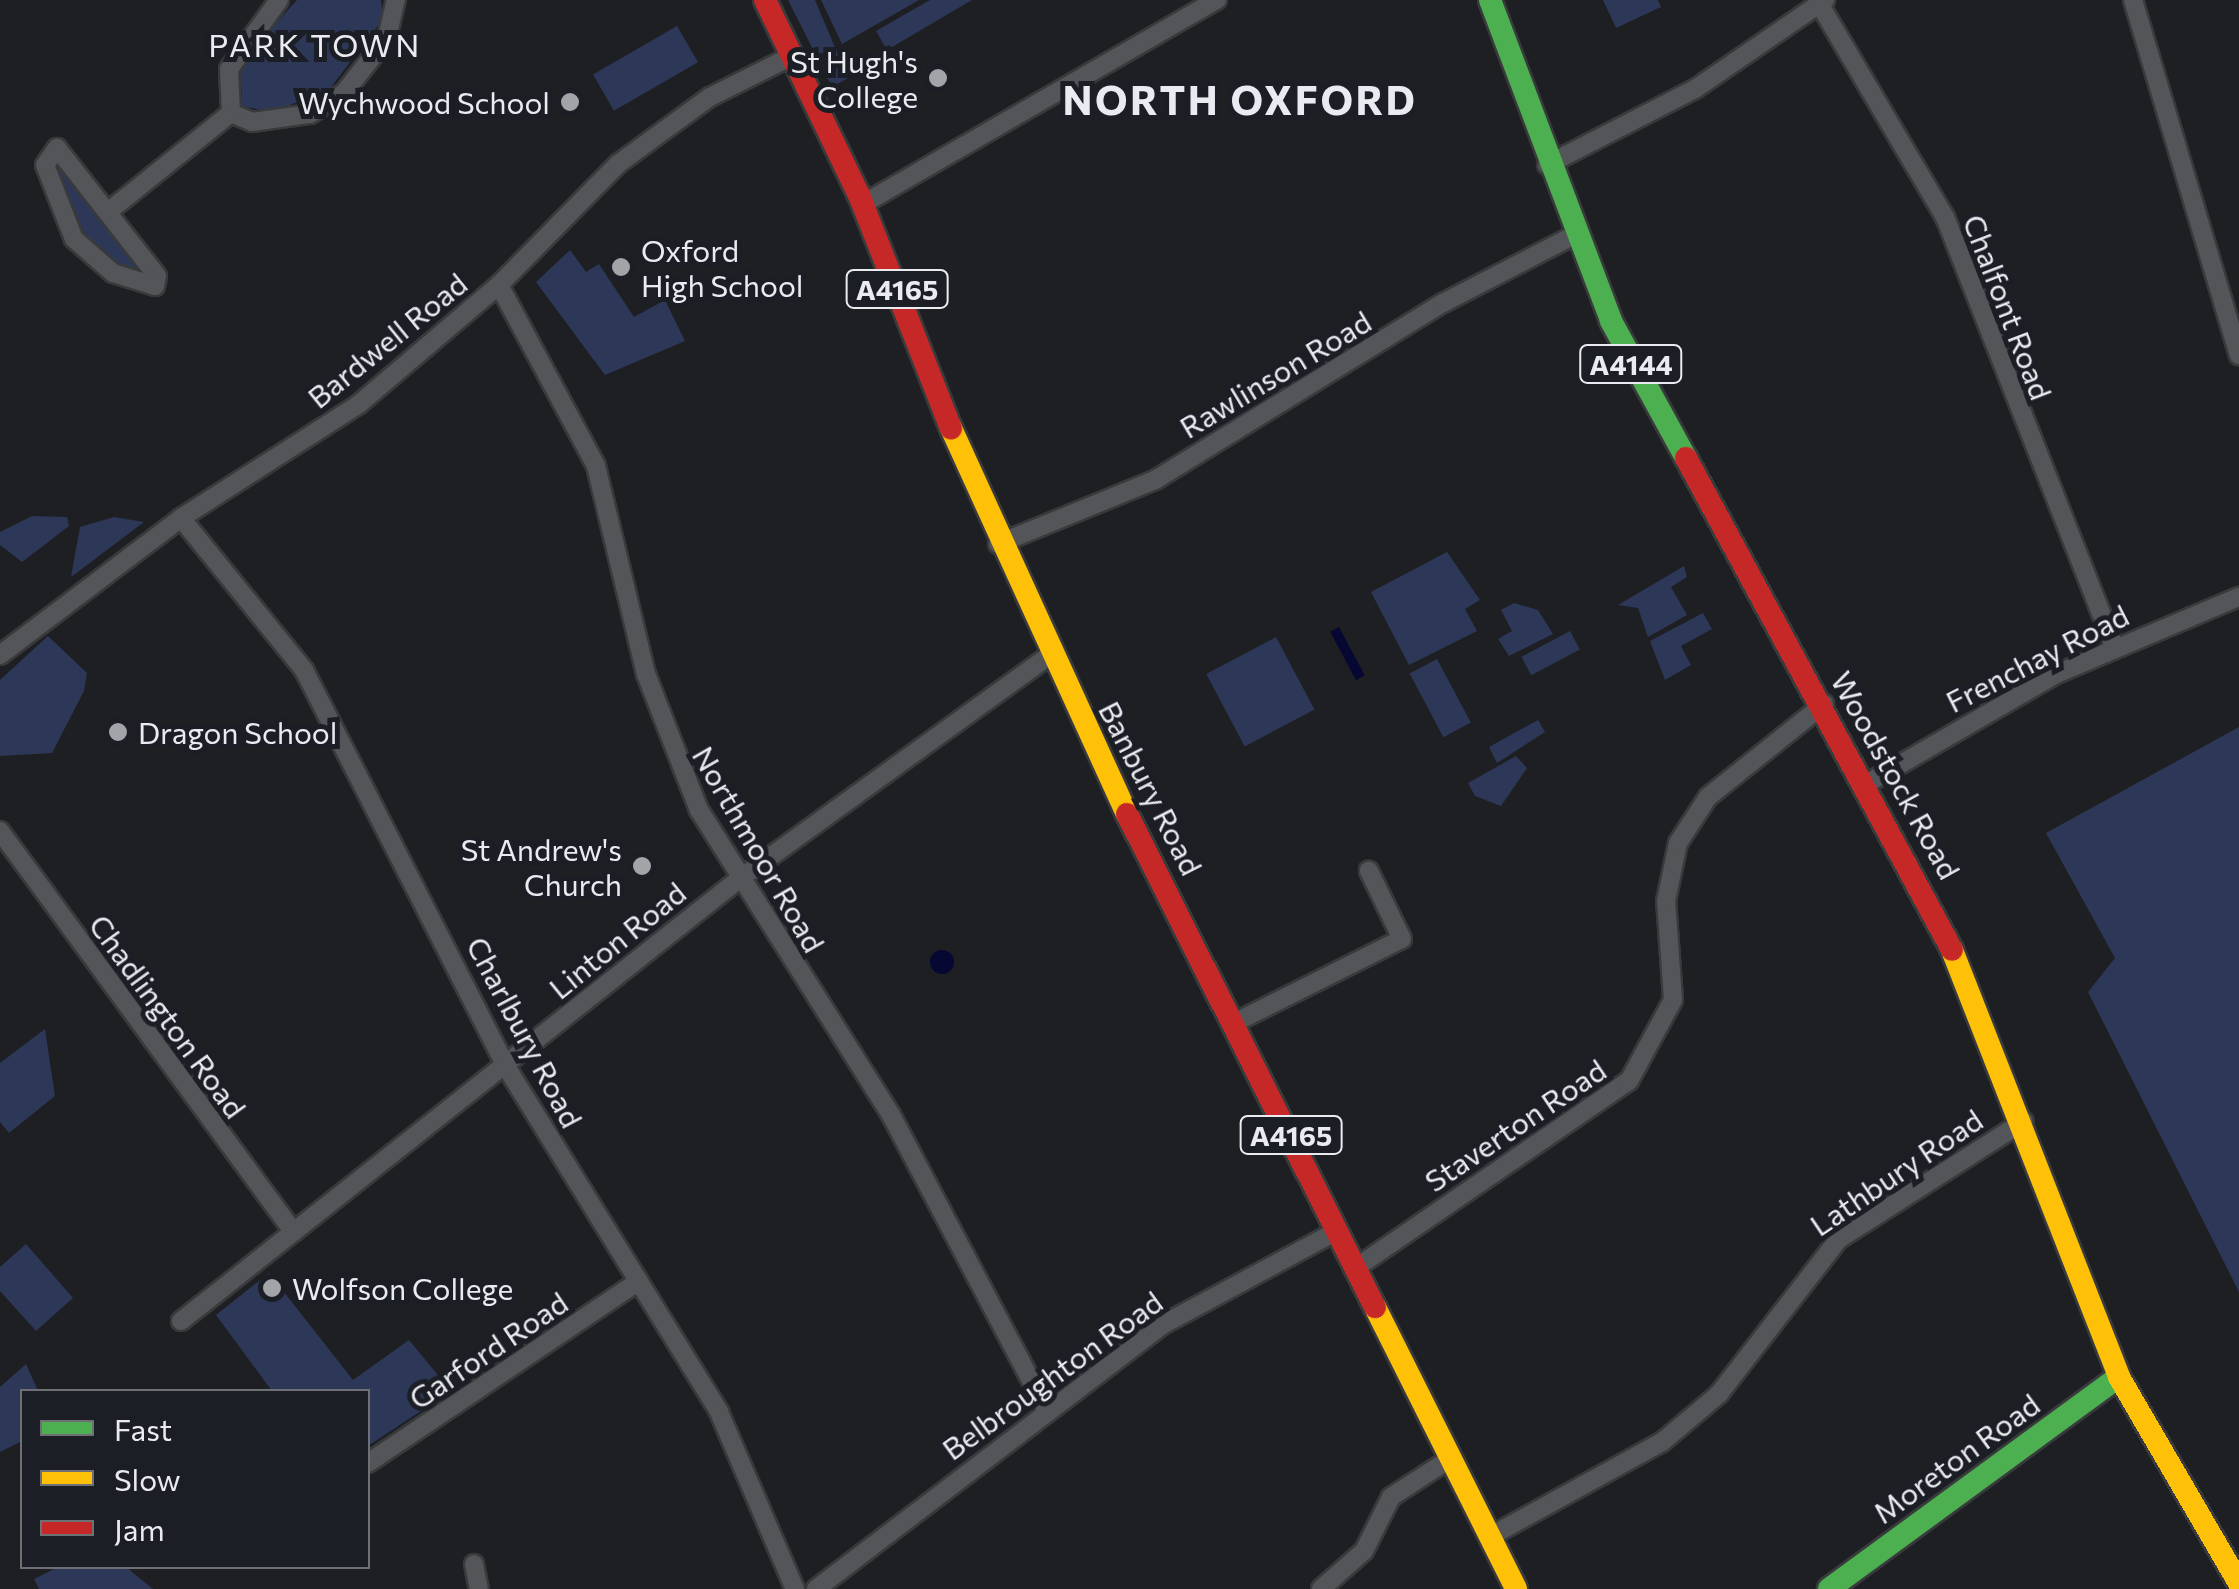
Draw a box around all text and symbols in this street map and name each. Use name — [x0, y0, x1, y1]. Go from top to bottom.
district label: PARK TOWN — [208, 25, 422, 63]
place label: St Hugh's College — [790, 43, 918, 114]
marker: St Hugh's College — [927, 67, 949, 89]
district label: NORTH OXFORD — [1063, 75, 1417, 123]
place label: Wychwood School — [298, 84, 550, 120]
marker: Wychwood School — [559, 91, 581, 113]
street label: Chalfont Road — [1956, 209, 2060, 405]
place label: Oxford High School — [641, 232, 803, 302]
marker: Oxford High School — [610, 256, 632, 278]
street label: Bardwell Road — [300, 265, 474, 415]
road number: A4165 — [844, 266, 950, 312]
street label: Rawlinson Road — [1173, 303, 1377, 445]
road number: A4144 — [1578, 341, 1684, 387]
street label: Frenchay Road — [1940, 597, 2134, 719]
street label: Woodstock Road — [1824, 665, 1968, 885]
street label: Banbury Road — [1092, 695, 1210, 881]
place label: Dragon School — [138, 714, 337, 750]
marker: Dragon School — [107, 721, 129, 743]
street label: Northmoor Road — [685, 740, 833, 958]
place label: St Andrew's Church — [461, 831, 622, 902]
marker: St Andrew's Church — [631, 855, 653, 877]
street label: Linton Road — [542, 874, 692, 1006]
street label: Chadlington Road — [82, 907, 254, 1125]
street label: Charlbury Road — [460, 930, 590, 1134]
street label: Staverton Road — [1418, 1051, 1612, 1199]
street label: Lathbury Road — [1803, 1101, 1989, 1243]
road number: A4165 — [1238, 1112, 1344, 1158]
place label: Wolfson College — [292, 1270, 513, 1306]
marker: Wolfson College — [261, 1277, 283, 1299]
street label: Belbroughton Road — [935, 1283, 1169, 1467]
street label: Garford Road — [402, 1284, 574, 1416]
street label: Moreton Road — [1866, 1386, 2046, 1530]
legend — [20, 1389, 370, 1569]
text: Fast — [114, 1410, 172, 1447]
text: Slow — [114, 1460, 181, 1497]
text: Jam — [114, 1510, 165, 1547]

